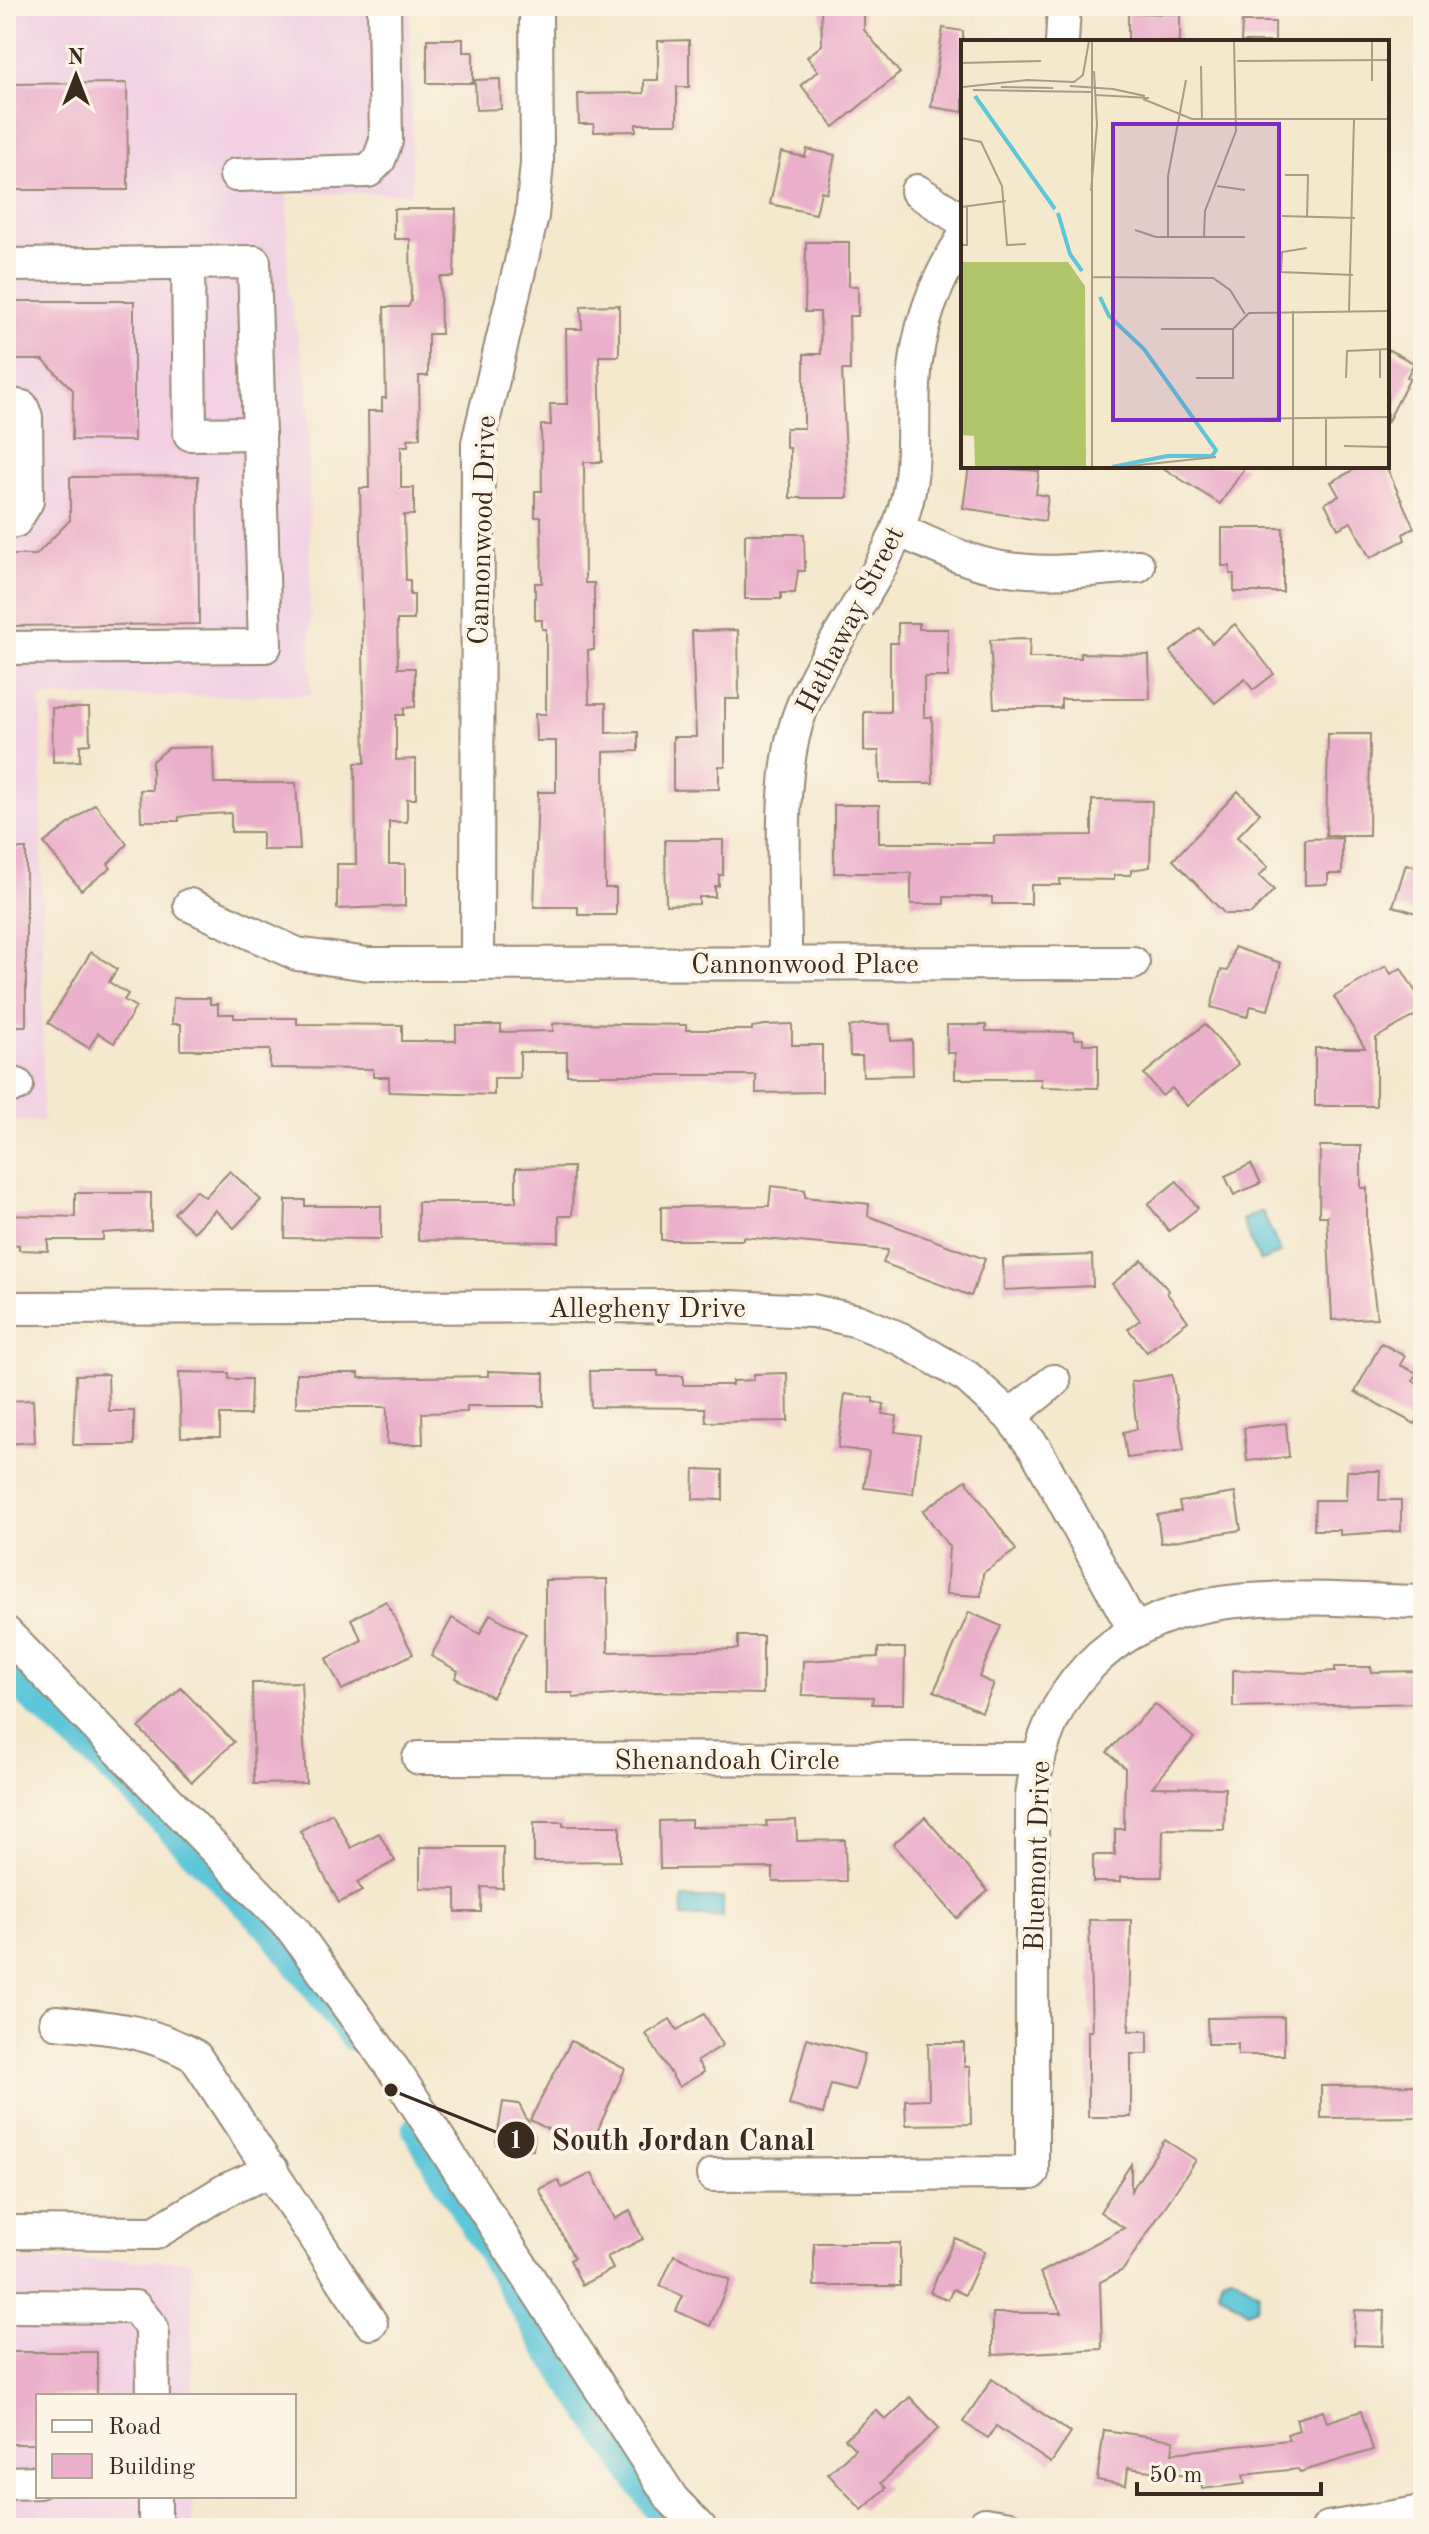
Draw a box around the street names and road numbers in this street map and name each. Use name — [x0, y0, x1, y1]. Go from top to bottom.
street label: Cannonwood Drive — [466, 415, 502, 645]
street label: Hathaway Street — [793, 523, 911, 718]
street label: Cannonwood Place — [691, 952, 919, 980]
street label: Allegheny Drive — [548, 1296, 746, 1324]
street label: Shenandoah Circle — [614, 1748, 840, 1776]
street label: Bluemont Drive — [1022, 1760, 1056, 1952]

